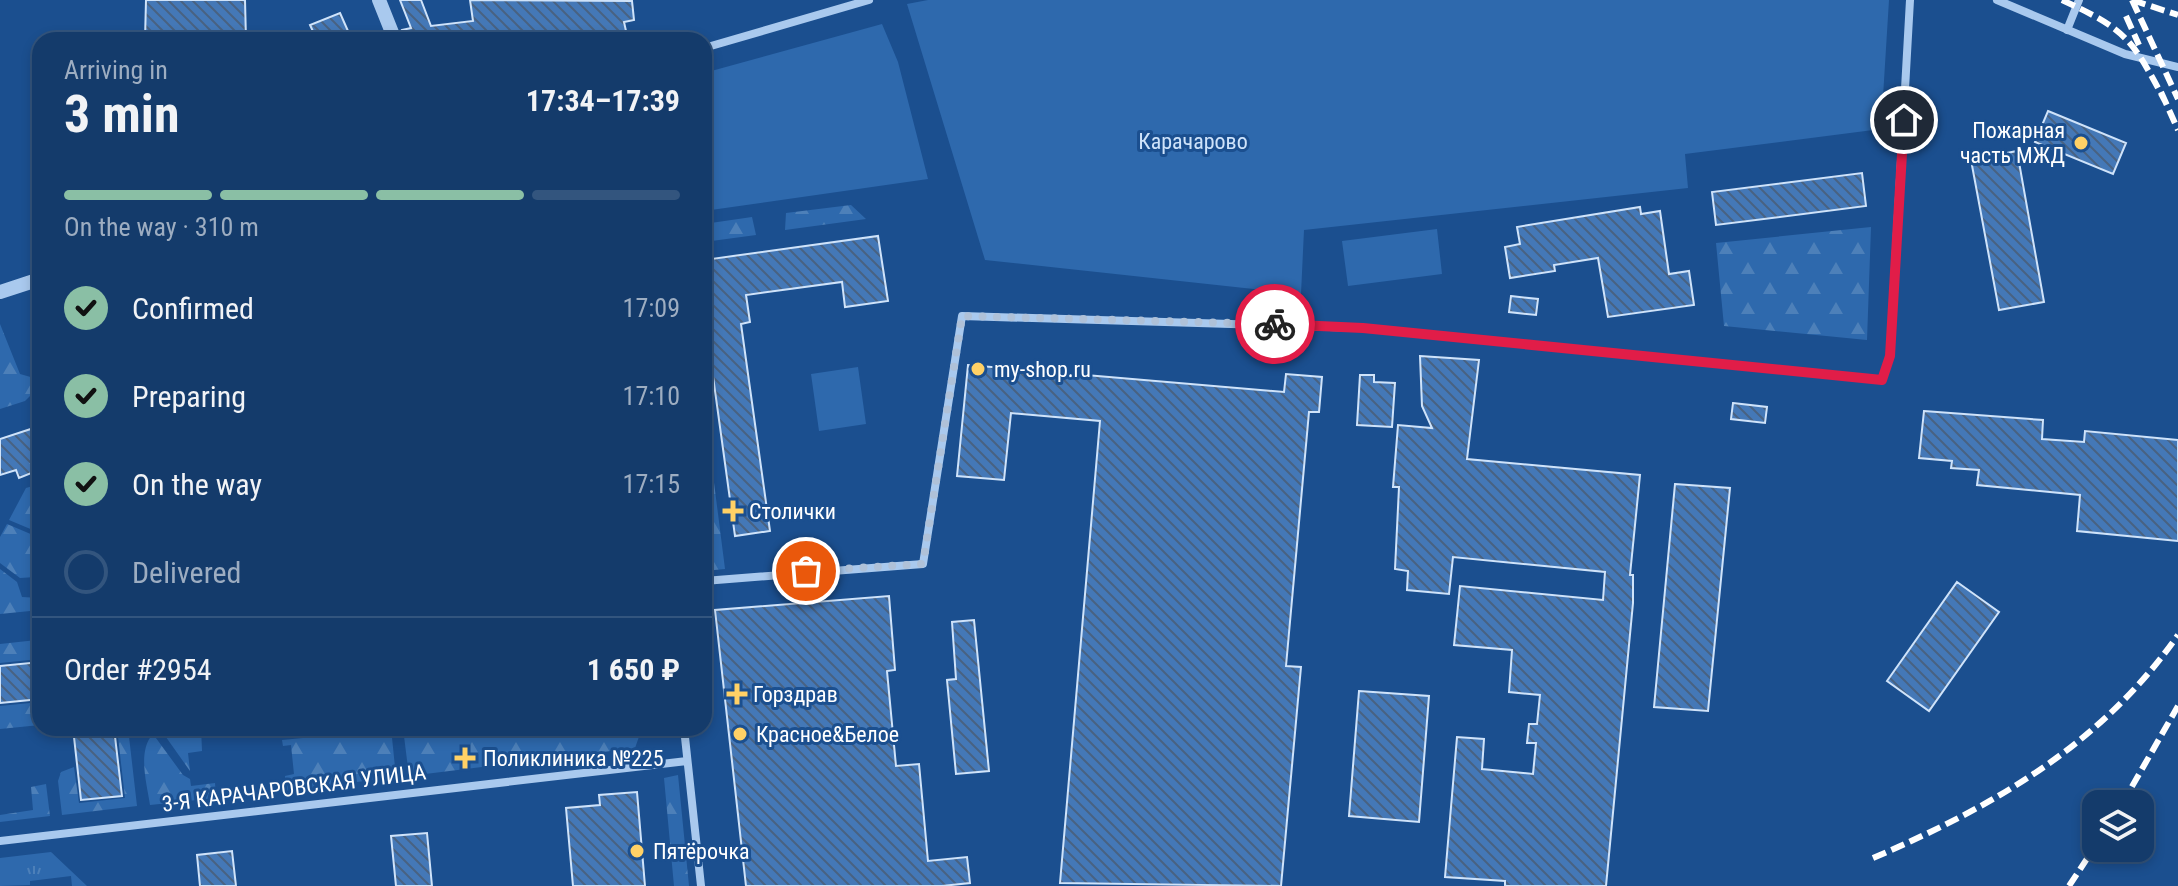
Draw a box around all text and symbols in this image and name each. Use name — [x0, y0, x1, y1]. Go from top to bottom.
text: Arriving in — [64, 55, 168, 85]
text: 17:34–17:39 — [526, 83, 680, 118]
text: 3 min — [64, 84, 180, 145]
pin — [1870, 86, 1938, 154]
icon: home — [1882, 98, 1926, 142]
place label: Пожарная часть МЖД — [1960, 118, 2065, 168]
park label: Карачарово — [1138, 129, 1248, 154]
marker: Пожарная часть МЖД — [2072, 134, 2090, 152]
text: On the way · 310 m — [64, 212, 259, 242]
courier — [1235, 284, 1315, 364]
icon: check — [64, 286, 108, 330]
text: Confirmed — [132, 291, 254, 326]
text: 17:09 — [623, 293, 680, 323]
icon: bike — [1253, 302, 1297, 346]
place label: my-shop.ru — [994, 357, 1091, 382]
marker: my-shop.ru — [969, 360, 987, 378]
icon: check — [64, 374, 108, 418]
text: Preparing — [132, 379, 246, 414]
text: 17:10 — [623, 381, 680, 411]
icon: check — [64, 462, 108, 506]
text: On the way — [132, 467, 262, 502]
text: 17:15 — [623, 469, 680, 499]
place label: Столички — [749, 499, 836, 524]
marker: Столички — [724, 502, 742, 520]
pin — [772, 537, 840, 605]
icon: bag — [784, 549, 828, 593]
text: Delivered — [132, 555, 241, 590]
text: Order #2954 — [64, 652, 212, 687]
text: 1 650 ₽ — [587, 652, 680, 687]
place label: Горздрав — [753, 682, 838, 707]
marker: Горздрав — [728, 685, 746, 703]
place label: Красное&Белое — [756, 722, 899, 747]
marker: Красное&Белое — [731, 725, 749, 743]
place label: Поликлиника №225 — [483, 746, 664, 771]
marker: Поликлиника №225 — [454, 747, 476, 769]
street label: 3-Я КАРАЧАРОВСКАЯ УЛИЦА — [161, 759, 428, 817]
map controls — [2082, 790, 2154, 862]
button: layers — [2082, 790, 2154, 862]
place label: Пятёрочка — [653, 839, 750, 864]
marker: Пятёрочка — [628, 842, 646, 860]

